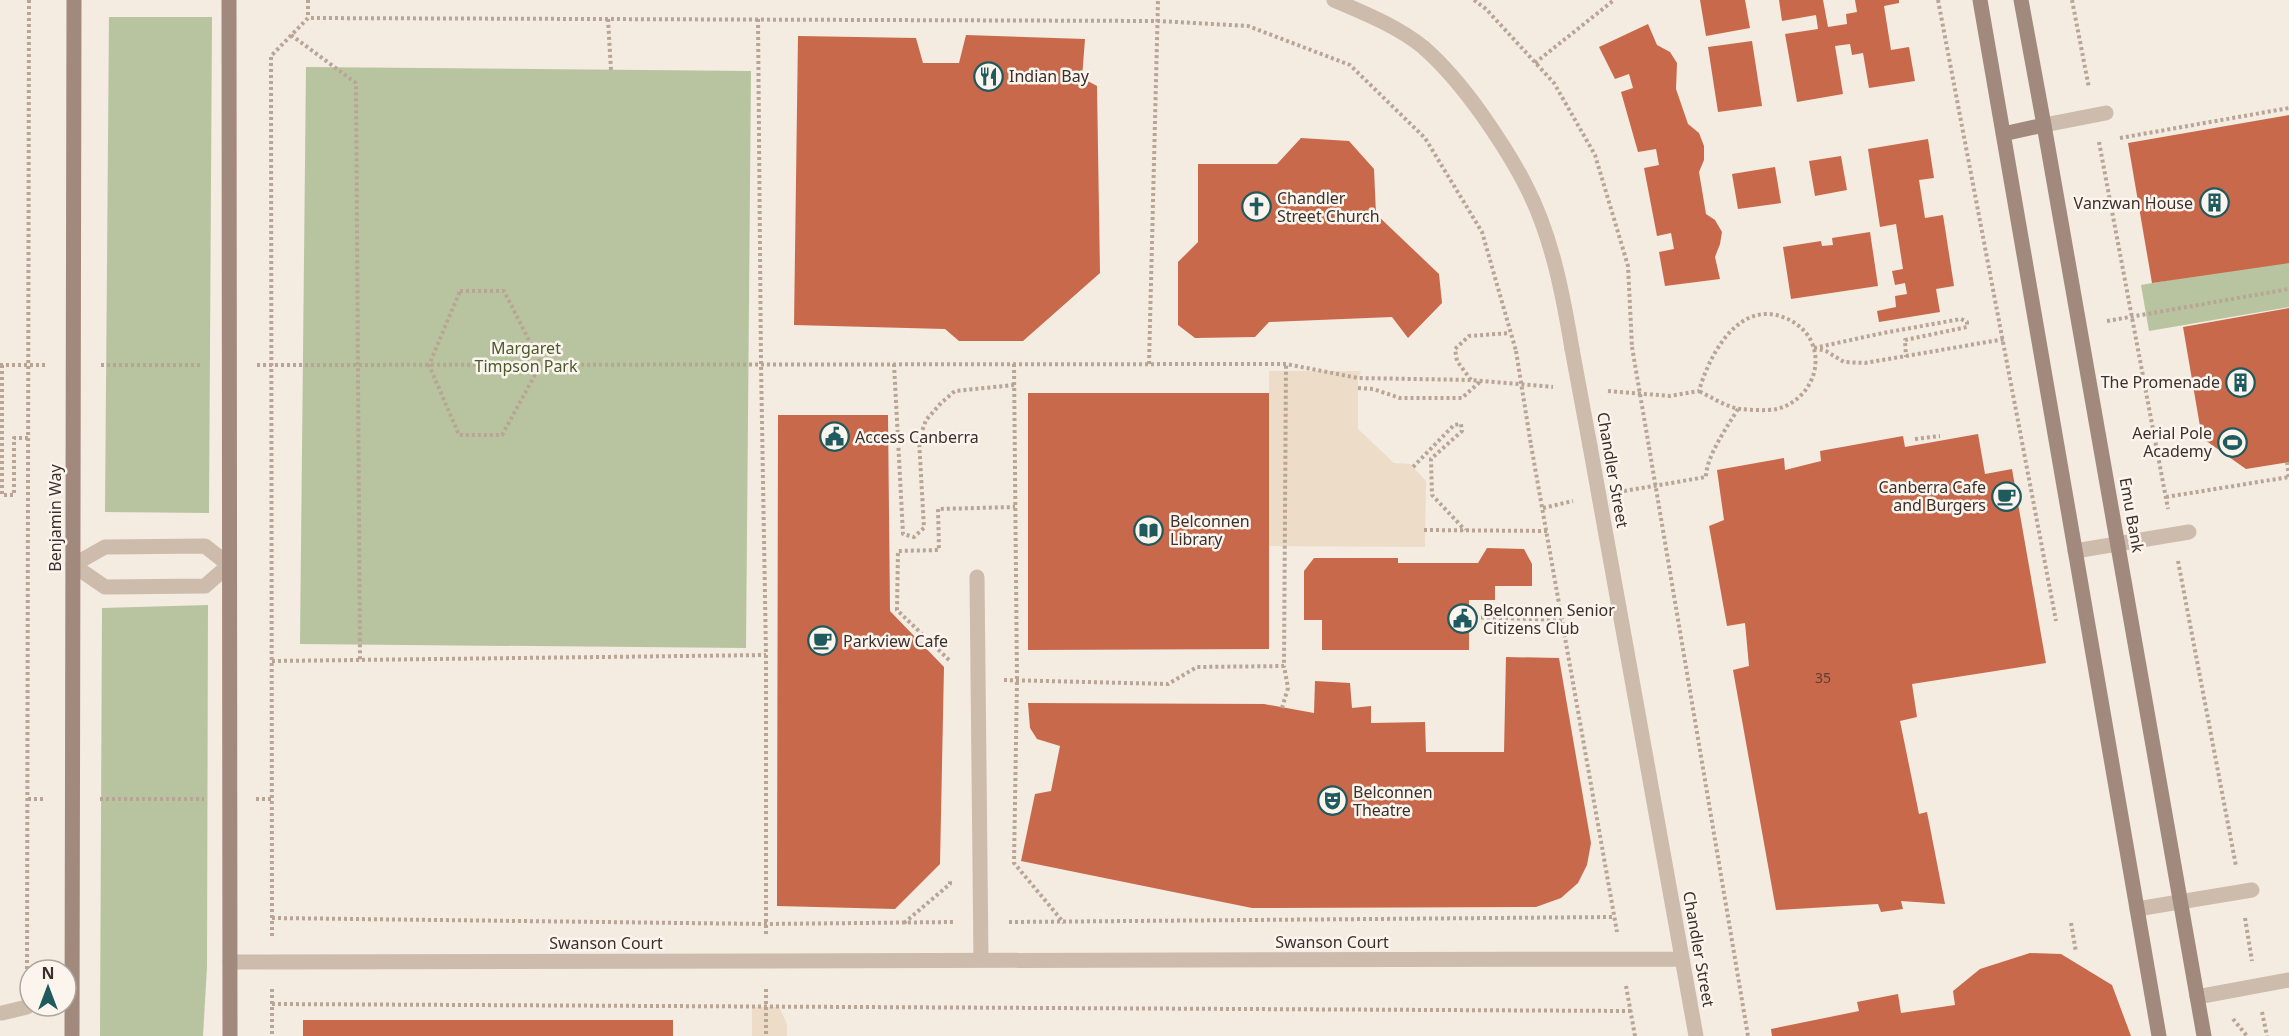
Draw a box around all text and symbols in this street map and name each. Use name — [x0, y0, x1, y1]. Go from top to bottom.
restaurant icon: Indian Bay — [972, 60, 1004, 92]
place label: Indian Bay — [1009, 65, 1090, 87]
place label: Chandler Street Church — [1277, 187, 1380, 227]
building icon: Vanzwan House — [2198, 187, 2230, 219]
church icon: Chandler Street Church — [1240, 191, 1272, 223]
place label: Vanzwan House — [2074, 192, 2193, 214]
park label: Margaret Timpson Park — [474, 337, 578, 377]
building icon: The Promenade — [2225, 366, 2257, 398]
place label: The Promenade — [2101, 371, 2220, 393]
street label: Chandler Street — [1592, 410, 1634, 530]
public building icon: Access Canberra — [818, 421, 850, 453]
place label: Aerial Pole Academy — [2132, 422, 2213, 462]
place label: Access Canberra — [855, 426, 979, 448]
sports icon: Aerial Pole Academy — [2217, 426, 2249, 458]
street label: Benjamin Way — [44, 464, 66, 572]
place label: Canberra Cafe and Burgers — [1879, 476, 1986, 516]
street label: Emu Bank — [2115, 476, 2149, 555]
cafe icon: Canberra Cafe and Burgers — [1991, 480, 2023, 512]
place label: Belconnen Library — [1170, 510, 1250, 550]
library icon: Belconnen Library — [1133, 514, 1165, 546]
place label: Belconnen Senior Citizens Club — [1483, 599, 1615, 639]
public building icon: Belconnen Senior Citizens Club — [1446, 603, 1478, 635]
cafe icon: Parkview Cafe — [806, 625, 838, 657]
place label: Parkview Cafe — [843, 630, 948, 652]
house number: 35 — [1815, 668, 1831, 687]
place label: Belconnen Theatre — [1353, 781, 1433, 821]
theatre icon: Belconnen Theatre — [1316, 785, 1348, 817]
street label: Chandler Street — [1678, 889, 1720, 1009]
street label: Swanson Court — [1275, 931, 1389, 953]
street label: Swanson Court — [549, 932, 663, 954]
north arrow — [18, 958, 78, 1018]
text: N — [41, 962, 55, 984]

